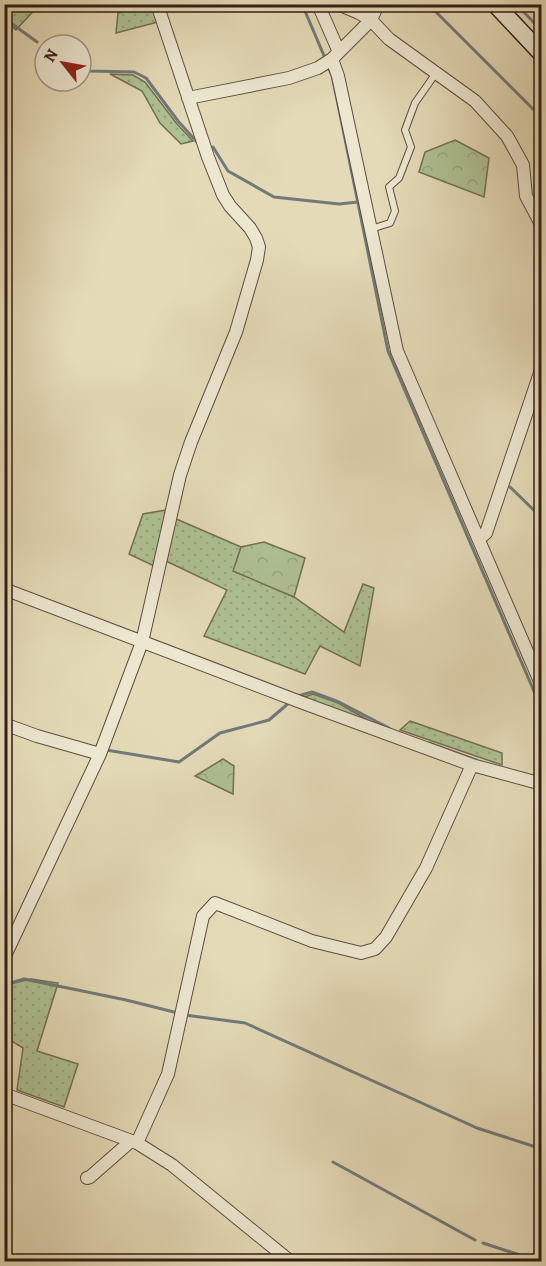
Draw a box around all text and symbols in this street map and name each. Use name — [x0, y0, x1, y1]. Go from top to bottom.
north arrow — [33, 33, 93, 93]
text: N — [39, 45, 64, 66]

